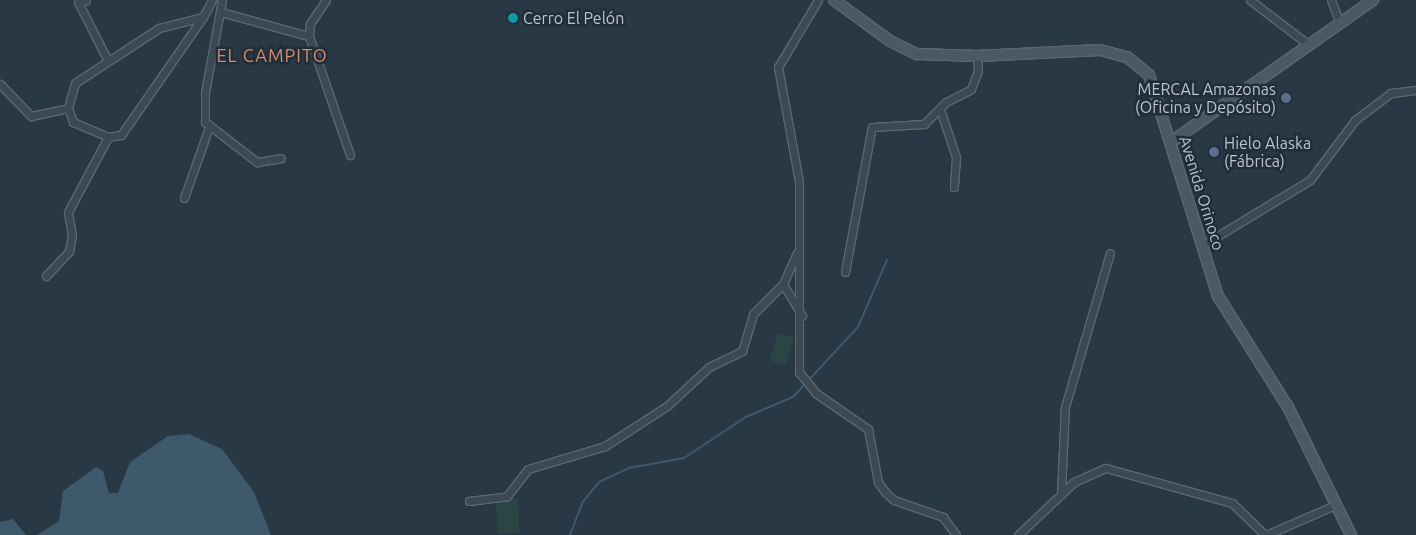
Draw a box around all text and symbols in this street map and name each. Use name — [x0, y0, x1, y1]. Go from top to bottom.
place label: Cerro El Pelón — [523, 8, 624, 28]
marker: Cerro El Pelón — [507, 12, 519, 24]
district label: EL CAMPITO — [215, 44, 329, 66]
place label: MERCAL Amazonas (Oficina y Depósito) — [1135, 79, 1276, 117]
marker: MERCAL Amazonas (Oficina y Depósito) — [1280, 92, 1292, 104]
street label: Avenida Orinoco — [1175, 133, 1229, 253]
place label: Hielo Alaska (Fábrica) — [1224, 133, 1311, 171]
marker: Hielo Alaska (Fábrica) — [1208, 146, 1220, 158]

